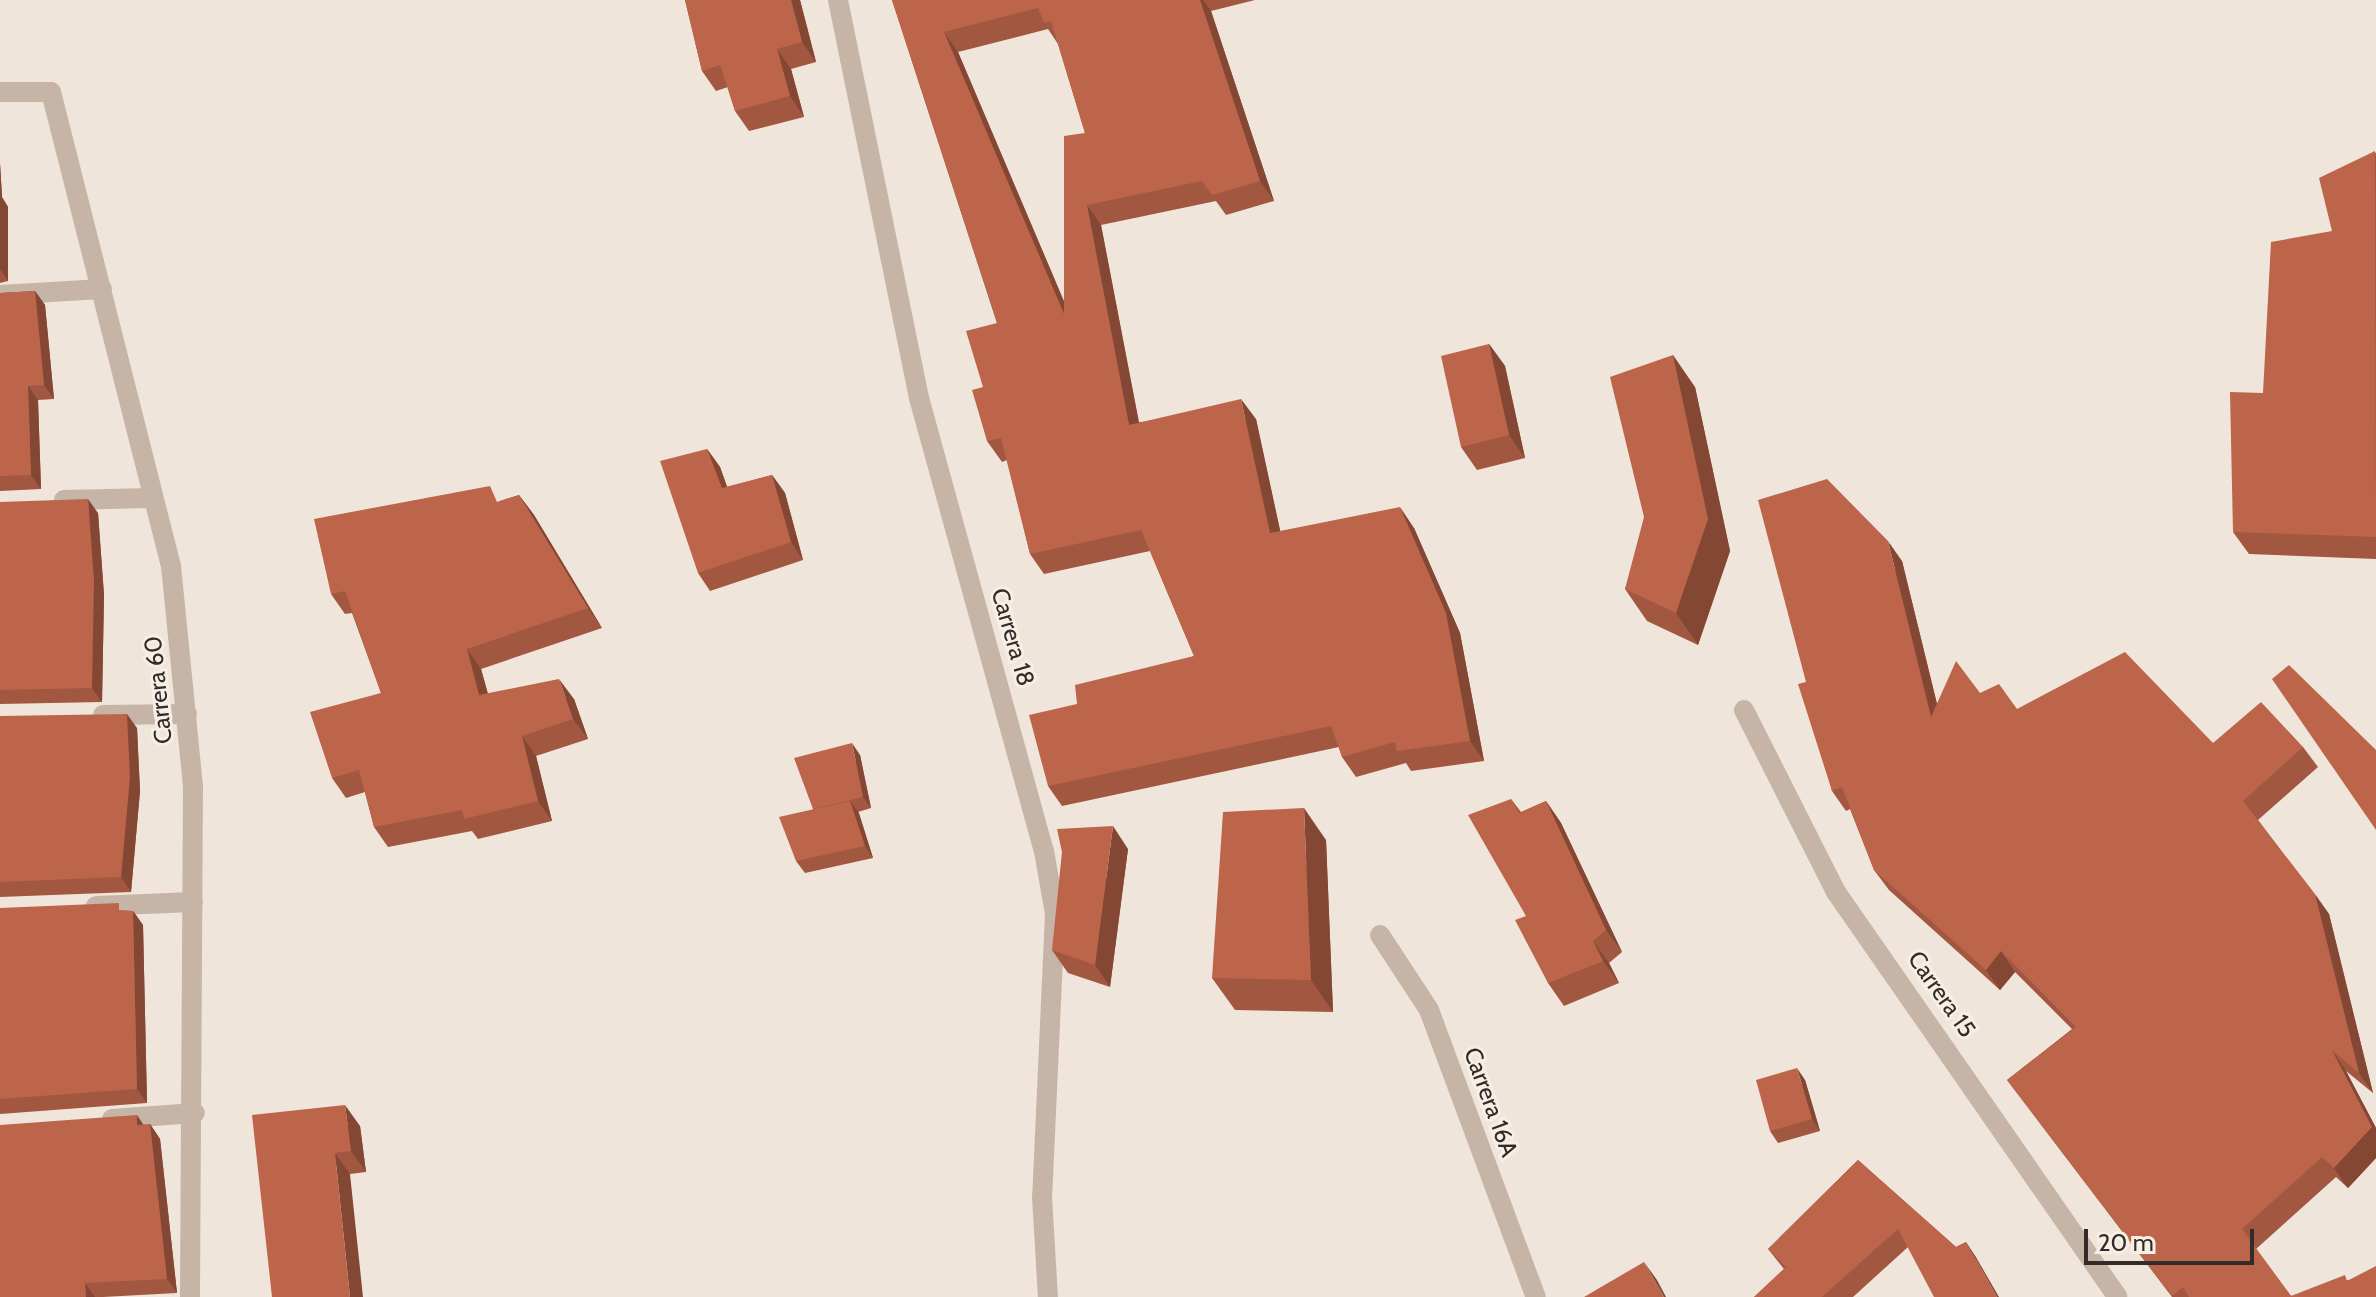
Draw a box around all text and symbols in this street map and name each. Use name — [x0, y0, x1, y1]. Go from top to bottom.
street label: Carrera 18 — [985, 585, 1041, 689]
street label: Carrera 60 — [138, 635, 178, 745]
street label: Carrera 15 — [1902, 945, 1982, 1043]
street label: Carrera 16A — [1458, 1044, 1524, 1160]
scale bar — [2088, 1213, 2258, 1263]
text: 20 m — [2098, 1228, 2154, 1257]

